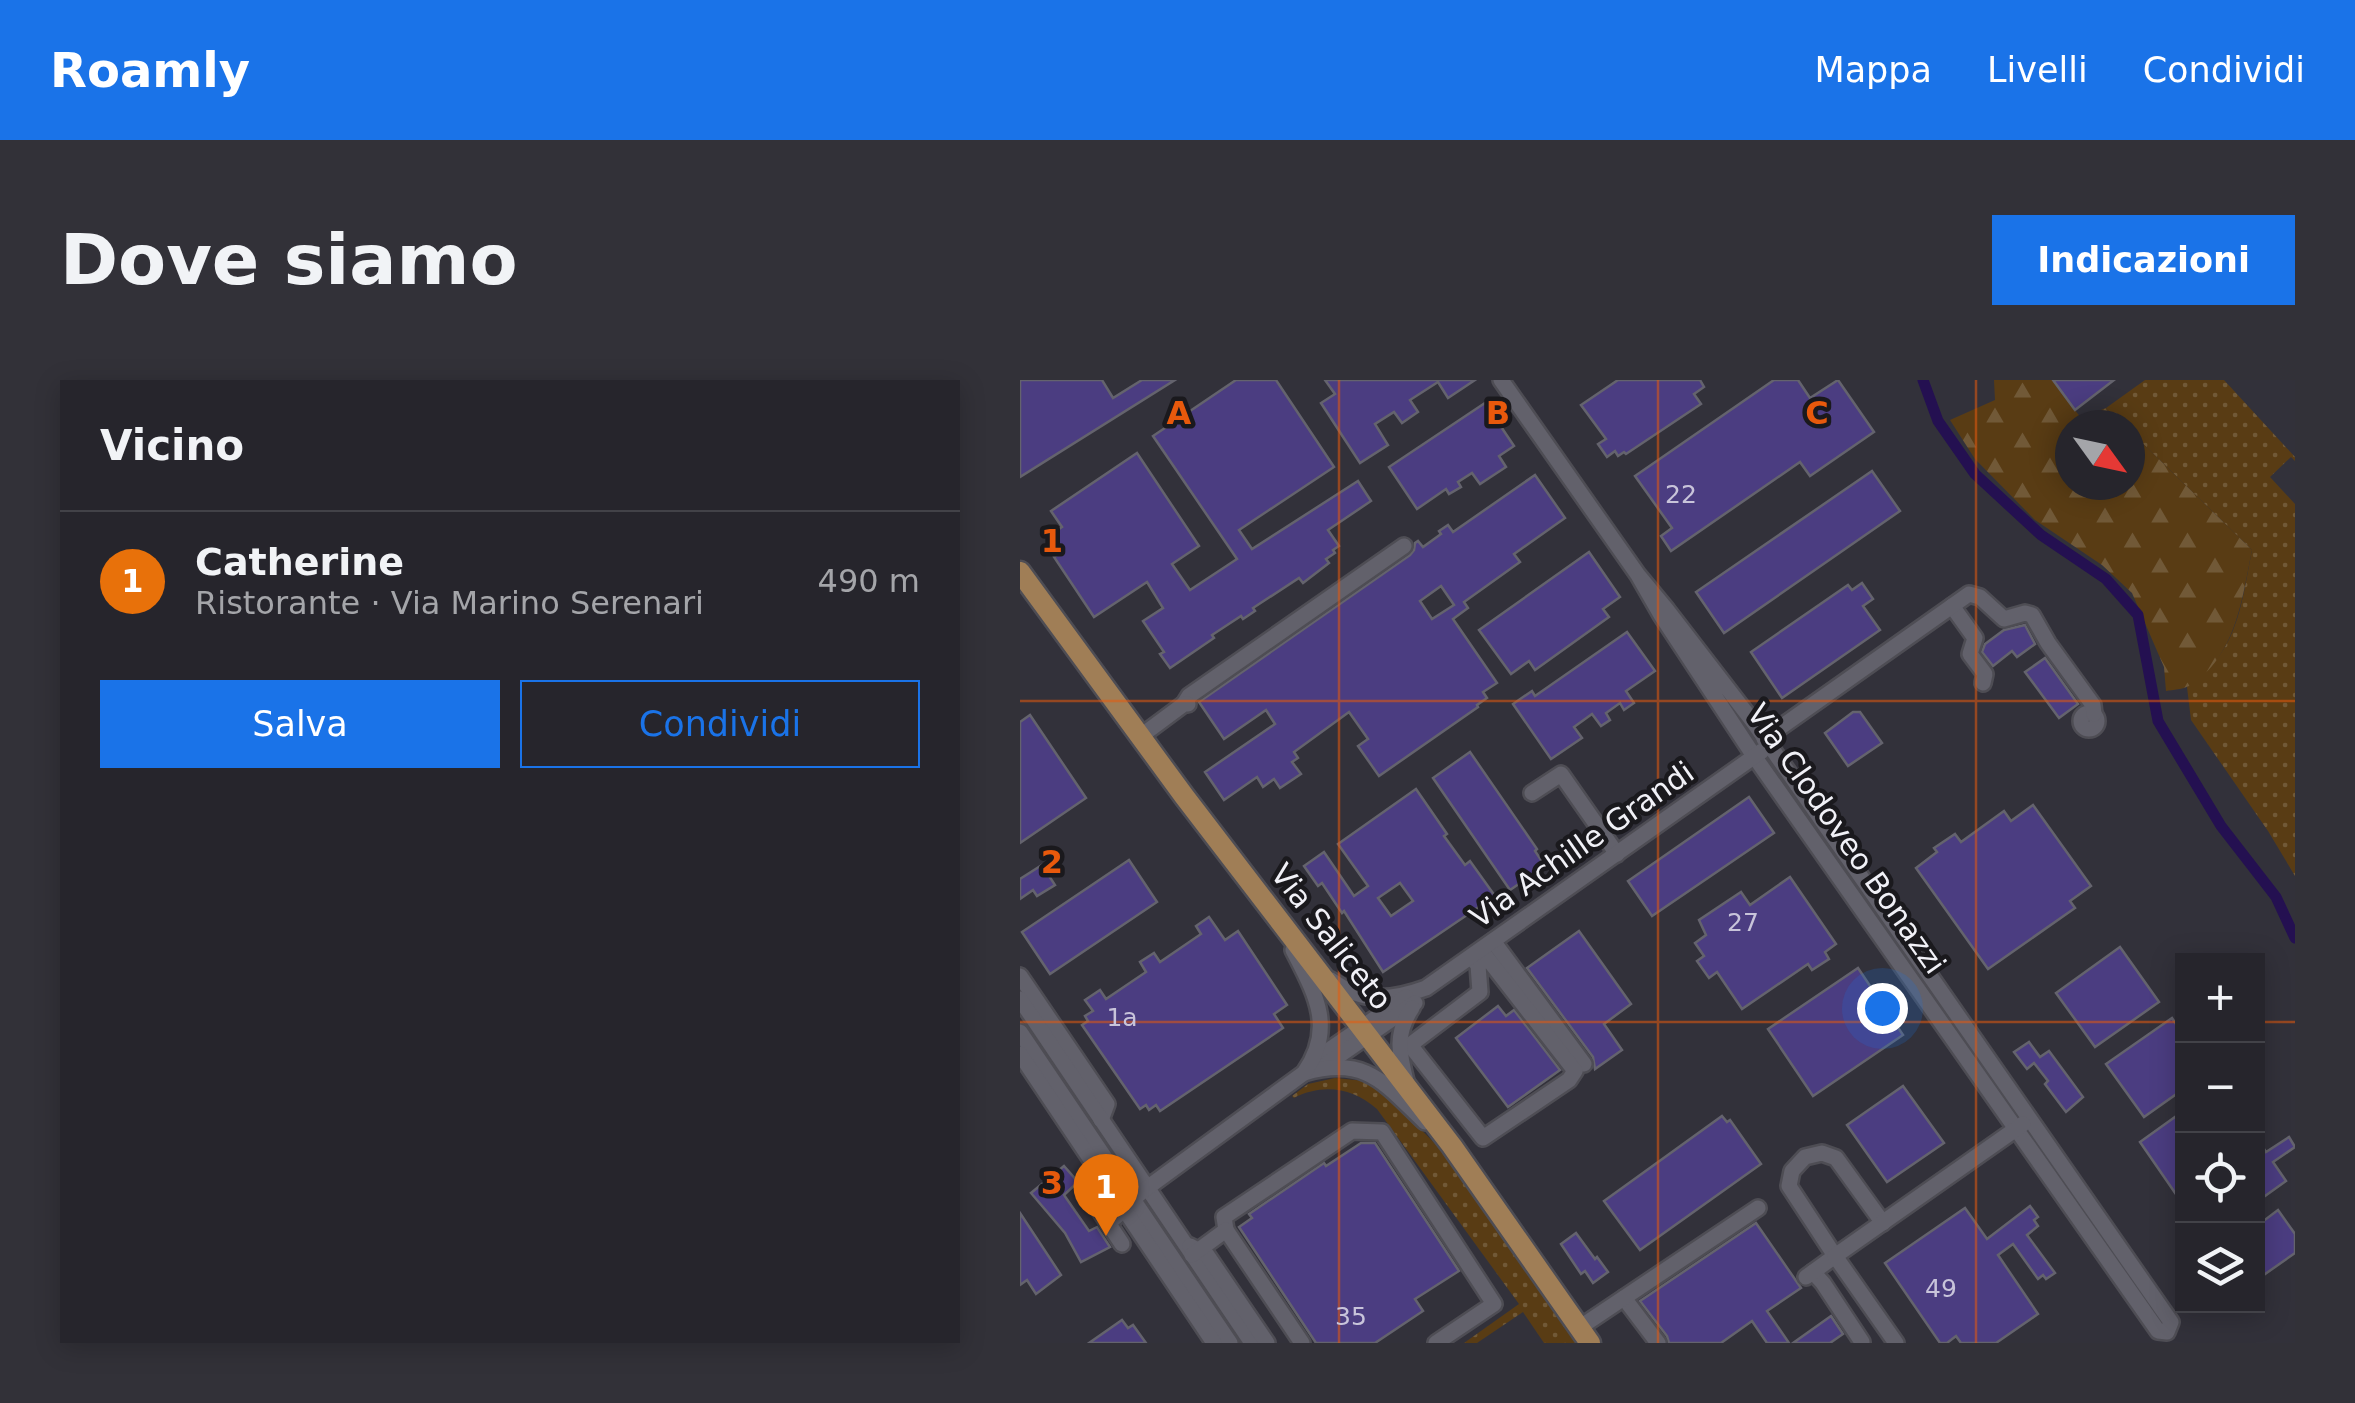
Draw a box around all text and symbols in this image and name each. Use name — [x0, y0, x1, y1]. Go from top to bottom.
text: Roamly — [50, 42, 250, 98]
text: Mappa — [1814, 50, 1932, 90]
text: Livelli — [1987, 50, 2088, 90]
text: Condividi — [2143, 50, 2305, 90]
button: Indicazioni — [1992, 215, 2295, 305]
text: Dove siamo — [60, 219, 518, 301]
text: A — [1167, 394, 1192, 432]
text: B — [1486, 394, 1510, 432]
text: C — [1805, 394, 1829, 432]
north arrow — [2055, 410, 2145, 500]
text: Vicino — [100, 421, 244, 470]
house number: 22 — [1665, 480, 1697, 509]
text: 1 — [1041, 522, 1063, 560]
text: Catherine — [195, 540, 404, 584]
text: 1 — [121, 562, 144, 600]
text: 490 m — [818, 562, 920, 600]
text: Ristorante · Via Marino Serenari — [195, 584, 704, 622]
button: Salva — [100, 680, 500, 768]
button: Condividi — [520, 680, 920, 768]
street label: Via Clodoveo Bonazzi — [1740, 697, 1953, 980]
street label: Via Achille Grandi — [1463, 754, 1700, 935]
text: 2 — [1041, 843, 1063, 881]
street label: Via Saliceto — [1264, 857, 1399, 1017]
house number: 27 — [1727, 908, 1759, 937]
map controls — [2175, 953, 2265, 1313]
button: + — [2175, 953, 2265, 1043]
your location — [1857, 983, 1908, 1034]
house number: 1a — [1106, 1003, 1138, 1032]
button: − — [2175, 1043, 2265, 1133]
button: locate — [2175, 1133, 2265, 1223]
pin: 1 — [1074, 1154, 1138, 1236]
text: 3 — [1041, 1164, 1063, 1202]
button: layers — [2175, 1223, 2265, 1313]
house number: 49 — [1925, 1274, 1957, 1303]
house number: 35 — [1335, 1302, 1367, 1331]

